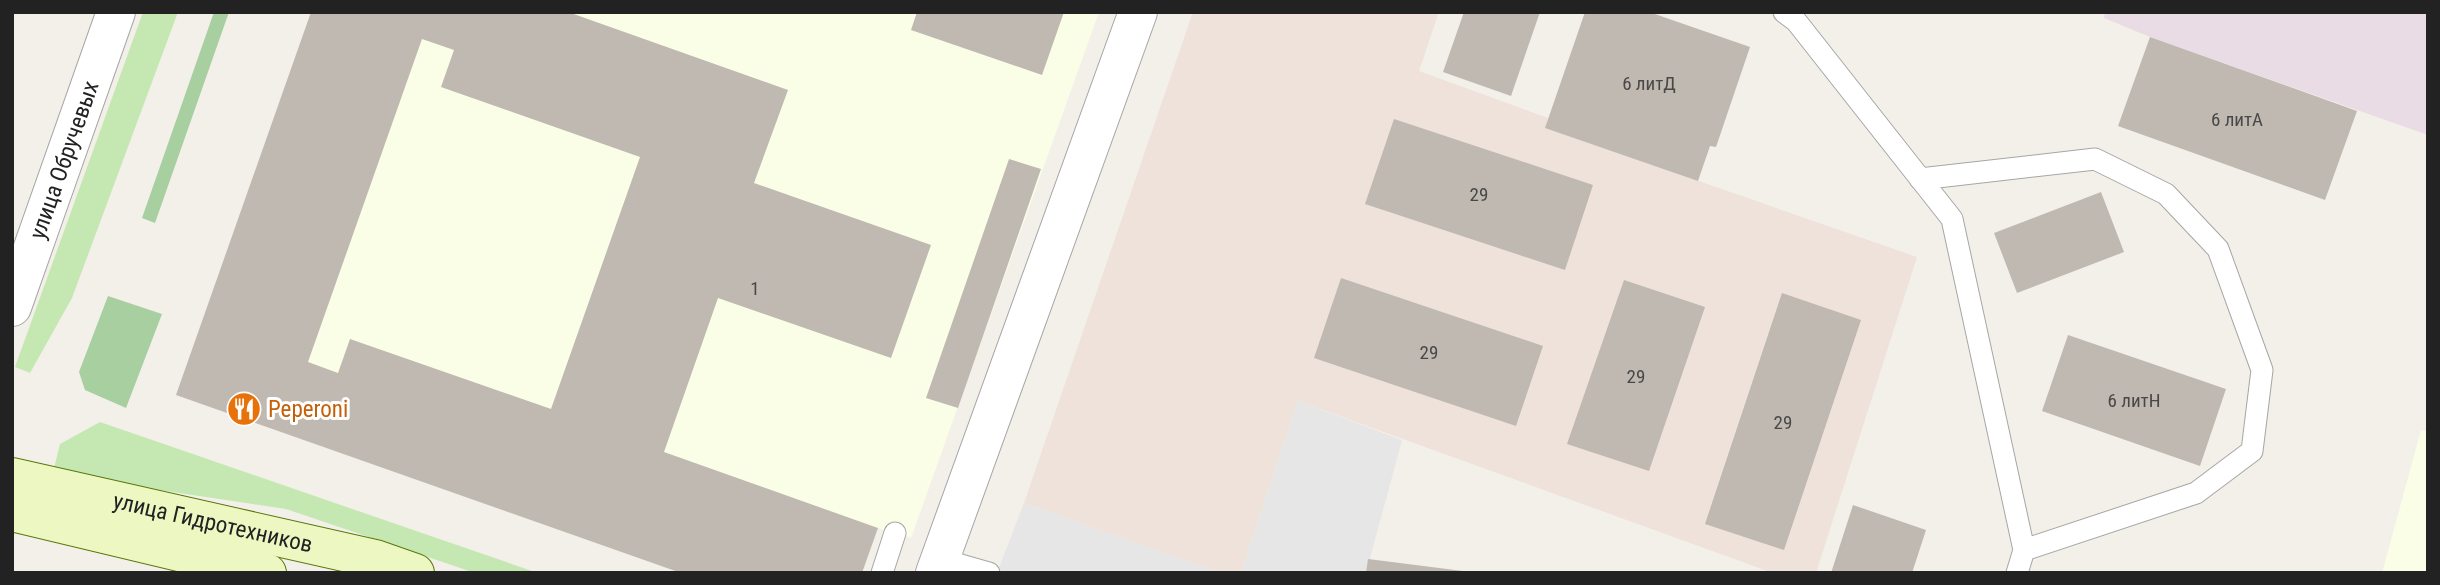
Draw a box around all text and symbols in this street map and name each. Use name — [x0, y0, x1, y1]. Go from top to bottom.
house number: 6 литД — [1622, 72, 1676, 95]
street label: улица Обручевых — [24, 77, 104, 243]
house number: 6 литА — [2211, 108, 2263, 131]
house number: 29 — [1470, 183, 1488, 206]
house number: 1 — [750, 277, 760, 300]
house number: 29 — [1420, 341, 1438, 364]
house number: 29 — [1627, 365, 1645, 388]
house number: 6 литН — [2108, 389, 2160, 412]
restaurant icon: Peperoni — [225, 390, 263, 428]
place label: Peperoni — [268, 396, 348, 423]
house number: 29 — [1774, 411, 1792, 434]
street label: улица Гидротехников — [111, 487, 315, 558]

